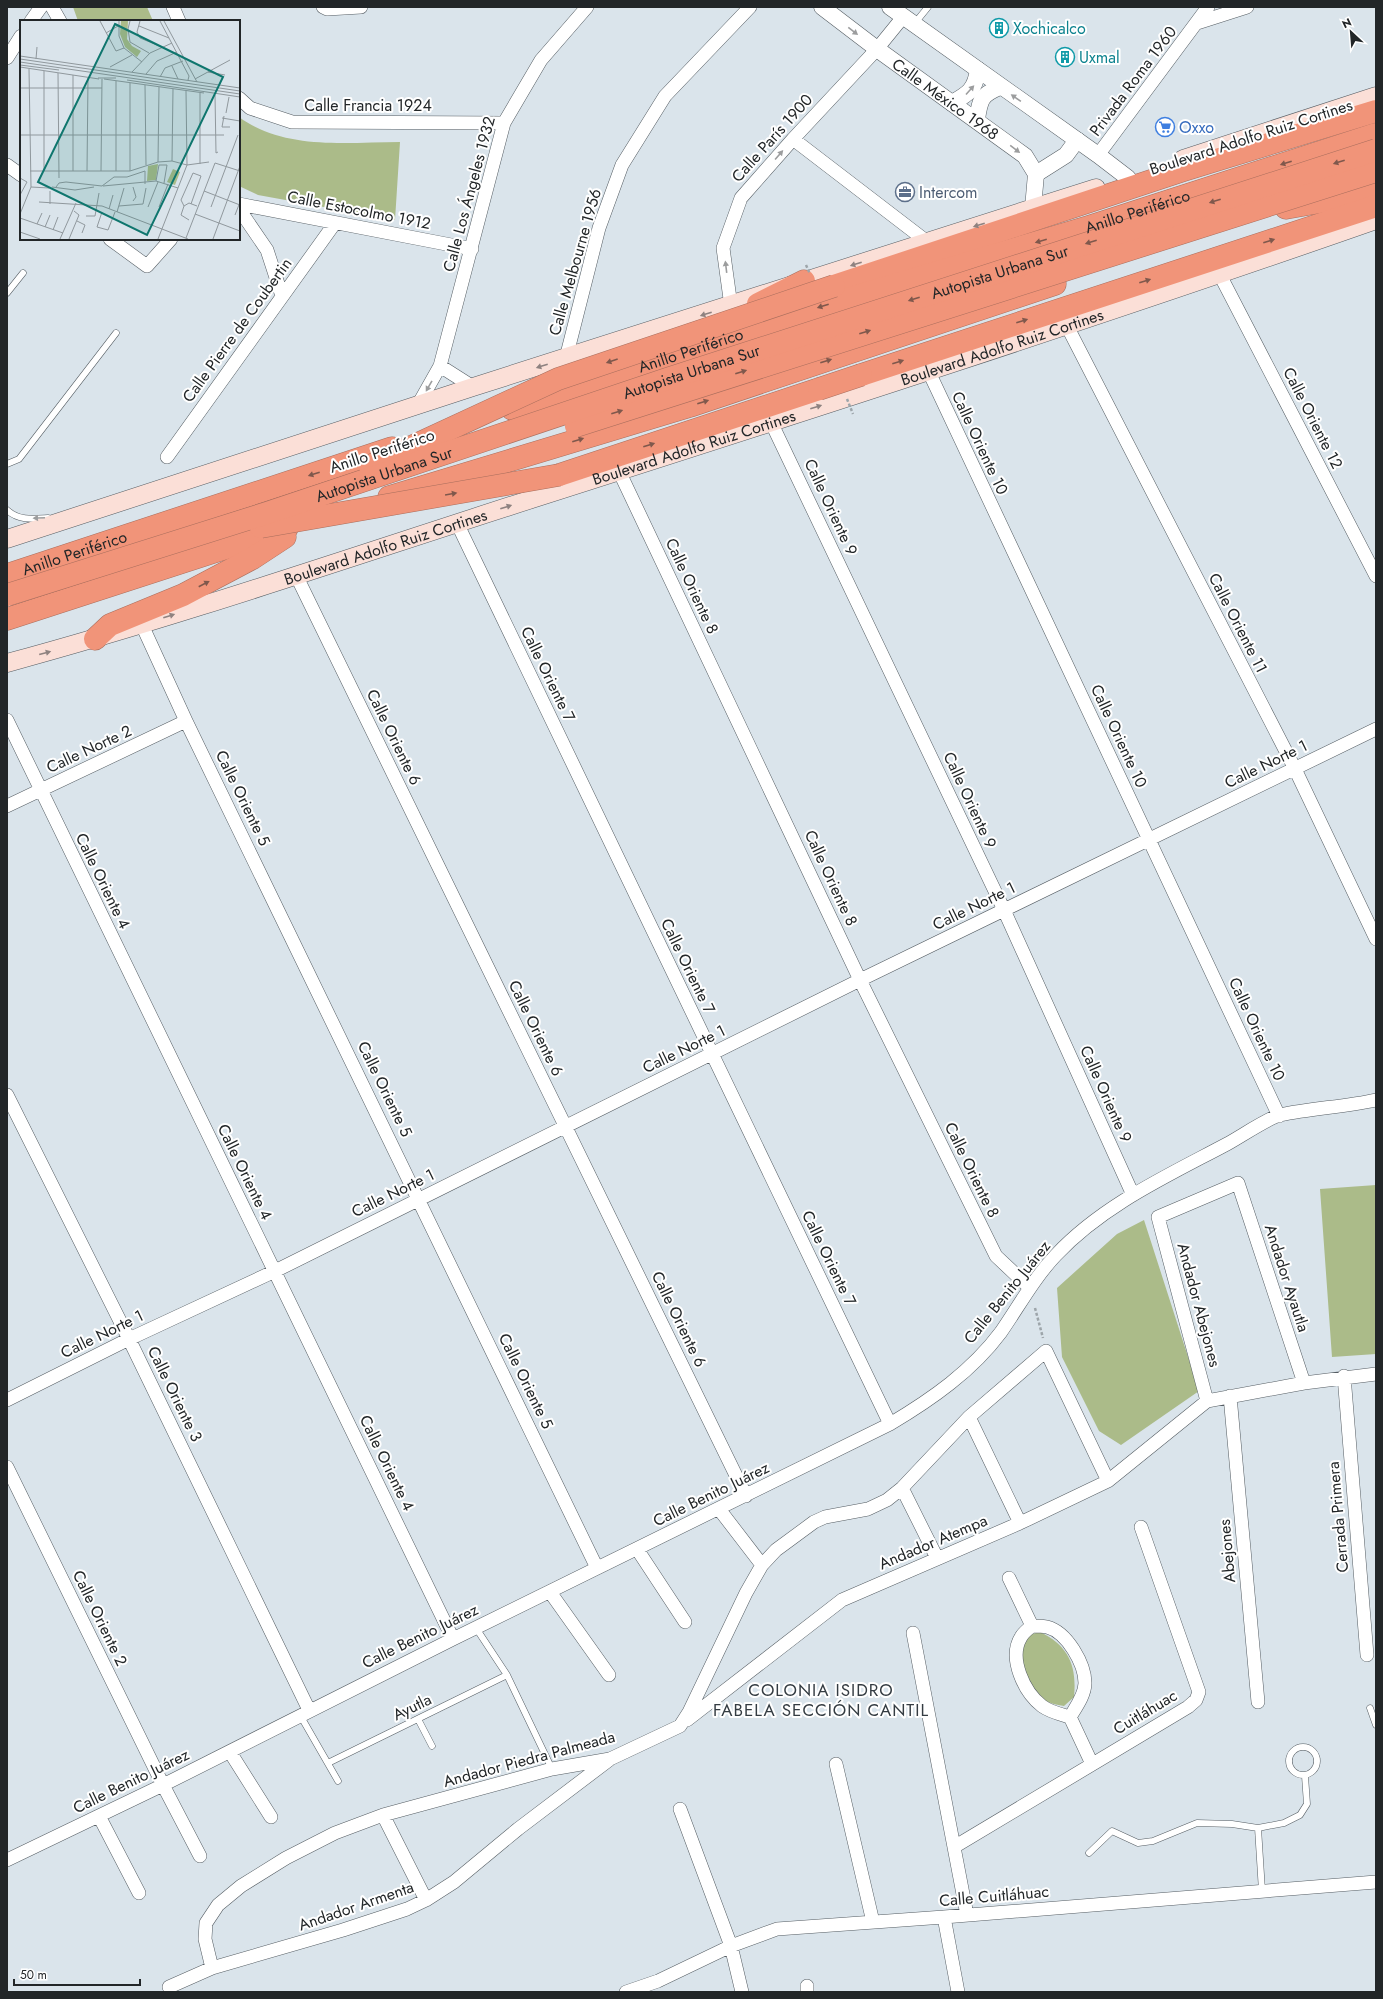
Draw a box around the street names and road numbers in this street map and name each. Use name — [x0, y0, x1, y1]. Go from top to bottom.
street label: Privada Roma 1960 — [1084, 21, 1182, 141]
street label: Calle México 1968 — [888, 52, 1004, 145]
street label: Calle París 1900 — [726, 89, 818, 187]
street label: Boulevard Adolfo Ruiz Cortines — [1147, 93, 1355, 181]
street label: Calle Francia 1924 — [304, 94, 432, 117]
street label: Calle Los Ángeles 1932 — [437, 114, 501, 274]
street label: Anillo Periférico — [1082, 183, 1193, 239]
street label: Calle Estocolmo 1912 — [285, 185, 433, 235]
street label: Calle Melbourne 1956 — [543, 186, 607, 338]
street label: Autopista Urbana Sur — [928, 238, 1072, 305]
street label: Calle Pierre de Coubertin — [177, 253, 297, 407]
street label: Boulevard Adolfo Ruiz Cortines — [897, 303, 1106, 391]
street label: Anillo Periférico — [635, 322, 746, 378]
street label: Autopista Urbana Sur — [620, 338, 763, 405]
street label: Calle Oriente 12 — [1278, 363, 1348, 473]
street label: Calle Oriente 10 — [946, 388, 1014, 498]
street label: Boulevard Adolfo Ruiz Cortines — [589, 404, 798, 491]
street label: Anillo Periférico — [327, 423, 438, 479]
street label: Autopista Urbana Sur — [312, 440, 456, 507]
street label: Calle Oriente 9 — [799, 455, 863, 559]
street label: Boulevard Adolfo Ruiz Cortines — [281, 503, 490, 590]
street label: Anillo Periférico — [19, 525, 130, 581]
street label: Calle Oriente 8 — [660, 534, 724, 638]
street label: Calle Oriente 11 — [1203, 569, 1273, 677]
street label: Calle Oriente 7 — [515, 623, 581, 726]
street label: Calle Oriente 10 — [1085, 681, 1153, 791]
street label: Calle Oriente 6 — [361, 685, 427, 789]
street label: Calle Norte 2 — [43, 719, 135, 779]
street label: Calle Norte 1 — [1221, 734, 1311, 794]
street label: Calle Oriente 5 — [210, 746, 276, 850]
street label: Calle Oriente 9 — [938, 748, 1002, 852]
street label: Calle Oriente 8 — [799, 826, 863, 930]
street label: Calle Oriente 4 — [70, 829, 136, 933]
street label: Calle Norte 1 — [929, 876, 1019, 936]
street label: Calle Oriente 7 — [655, 915, 721, 1018]
street label: Calle Oriente 10 — [1223, 974, 1291, 1084]
street label: Calle Oriente 6 — [503, 976, 569, 1080]
street label: Calle Norte 1 — [639, 1019, 729, 1079]
street label: Calle Oriente 5 — [352, 1037, 418, 1141]
street label: Calle Oriente 9 — [1074, 1042, 1138, 1146]
street label: Calle Oriente 8 — [939, 1118, 1005, 1222]
street label: Calle Oriente 4 — [212, 1120, 278, 1224]
street label: Calle Norte 1 — [348, 1163, 438, 1223]
street label: Calle Oriente 7 — [796, 1207, 862, 1310]
street label: Andador Ayautla — [1259, 1221, 1315, 1335]
street label: Calle Benito Juárez — [958, 1235, 1056, 1349]
street label: Andador Abejones — [1171, 1240, 1227, 1370]
street label: Calle Oriente 6 — [646, 1267, 712, 1371]
street label: Calle Norte 1 — [57, 1304, 147, 1364]
street label: Calle Oriente 5 — [493, 1329, 559, 1433]
street label: Calle Oriente 3 — [142, 1342, 208, 1446]
street label: Calle Oriente 4 — [354, 1411, 420, 1515]
street label: Calle Benito Juárez — [649, 1456, 774, 1532]
street label: Cerrada Primera — [1322, 1460, 1354, 1574]
street label: Andador Atempa — [875, 1509, 991, 1575]
street label: Abejones — [1213, 1518, 1241, 1584]
street label: Calle Oriente 2 — [67, 1566, 133, 1670]
street label: Calle Benito Juárez — [358, 1598, 483, 1674]
street label: Cuitláhuac — [1109, 1684, 1181, 1740]
street label: Ayutla — [389, 1688, 435, 1726]
street label: Andador Piedra Palmeada — [440, 1725, 618, 1793]
street label: Calle Benito Juárez — [69, 1743, 194, 1819]
street label: Andador Armenta — [295, 1875, 417, 1937]
street label: Calle Cuitláhuac — [938, 1880, 1050, 1912]

